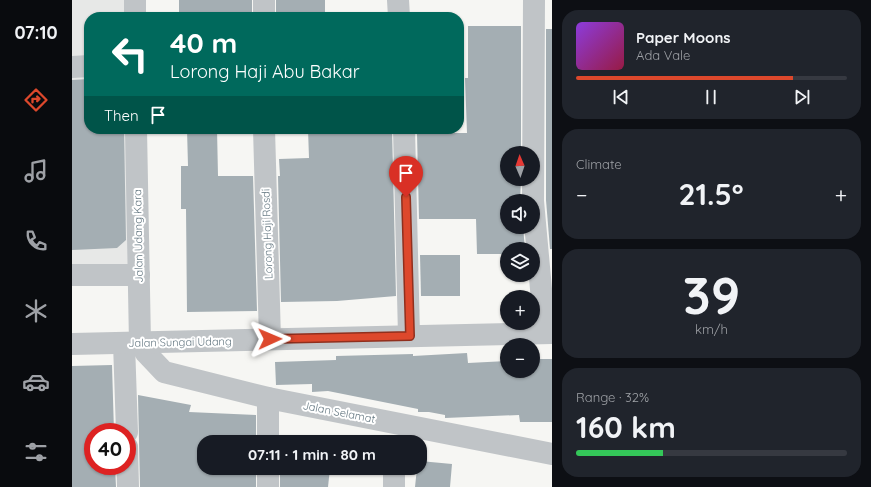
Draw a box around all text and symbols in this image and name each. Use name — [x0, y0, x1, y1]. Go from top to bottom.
text: 07:10 — [14, 21, 58, 44]
text: 40 m — [170, 25, 237, 60]
icon: left — [104, 28, 156, 80]
text: Paper Moons — [636, 28, 731, 47]
text: Ada Vale — [636, 47, 690, 63]
text: Lorong Haji Abu Bakar — [170, 60, 360, 83]
icon: directions — [22, 86, 50, 114]
icon: previous — [610, 86, 632, 108]
icon: pause — [700, 86, 722, 108]
icon: next — [791, 86, 813, 108]
icon: arrive — [147, 104, 169, 126]
text: Then — [104, 106, 139, 125]
north arrow — [500, 146, 540, 186]
map controls — [500, 146, 540, 378]
pin — [389, 156, 423, 197]
text: Climate — [576, 156, 622, 172]
icon: music — [22, 157, 50, 185]
icon: arrive — [395, 162, 417, 184]
text: 21.5° — [678, 175, 744, 213]
text: − — [576, 181, 587, 209]
text: + — [835, 181, 847, 209]
street label: Jalan Udang Kara — [130, 189, 146, 283]
street label: Lorong Haji Rosdi — [258, 189, 276, 279]
button: sound — [500, 194, 540, 234]
icon: phone — [22, 227, 50, 255]
button: layers — [500, 242, 540, 282]
text: 39 — [683, 262, 740, 327]
button: + — [500, 290, 540, 330]
icon: climate — [22, 297, 50, 325]
position arrow — [249, 318, 291, 360]
text: km/h — [695, 321, 728, 337]
street label: Jalan Sungai Udang — [128, 334, 232, 350]
button: − — [500, 338, 540, 378]
icon: car — [22, 368, 50, 396]
text: Range · 32% — [576, 389, 649, 405]
street label: Jalan Selamat — [302, 398, 377, 426]
text: 160 km — [576, 408, 676, 446]
speed limit sign: 40 — [84, 423, 136, 475]
icon: filters — [22, 438, 50, 466]
text: 07:11 · 1 min · 80 m — [248, 445, 376, 464]

